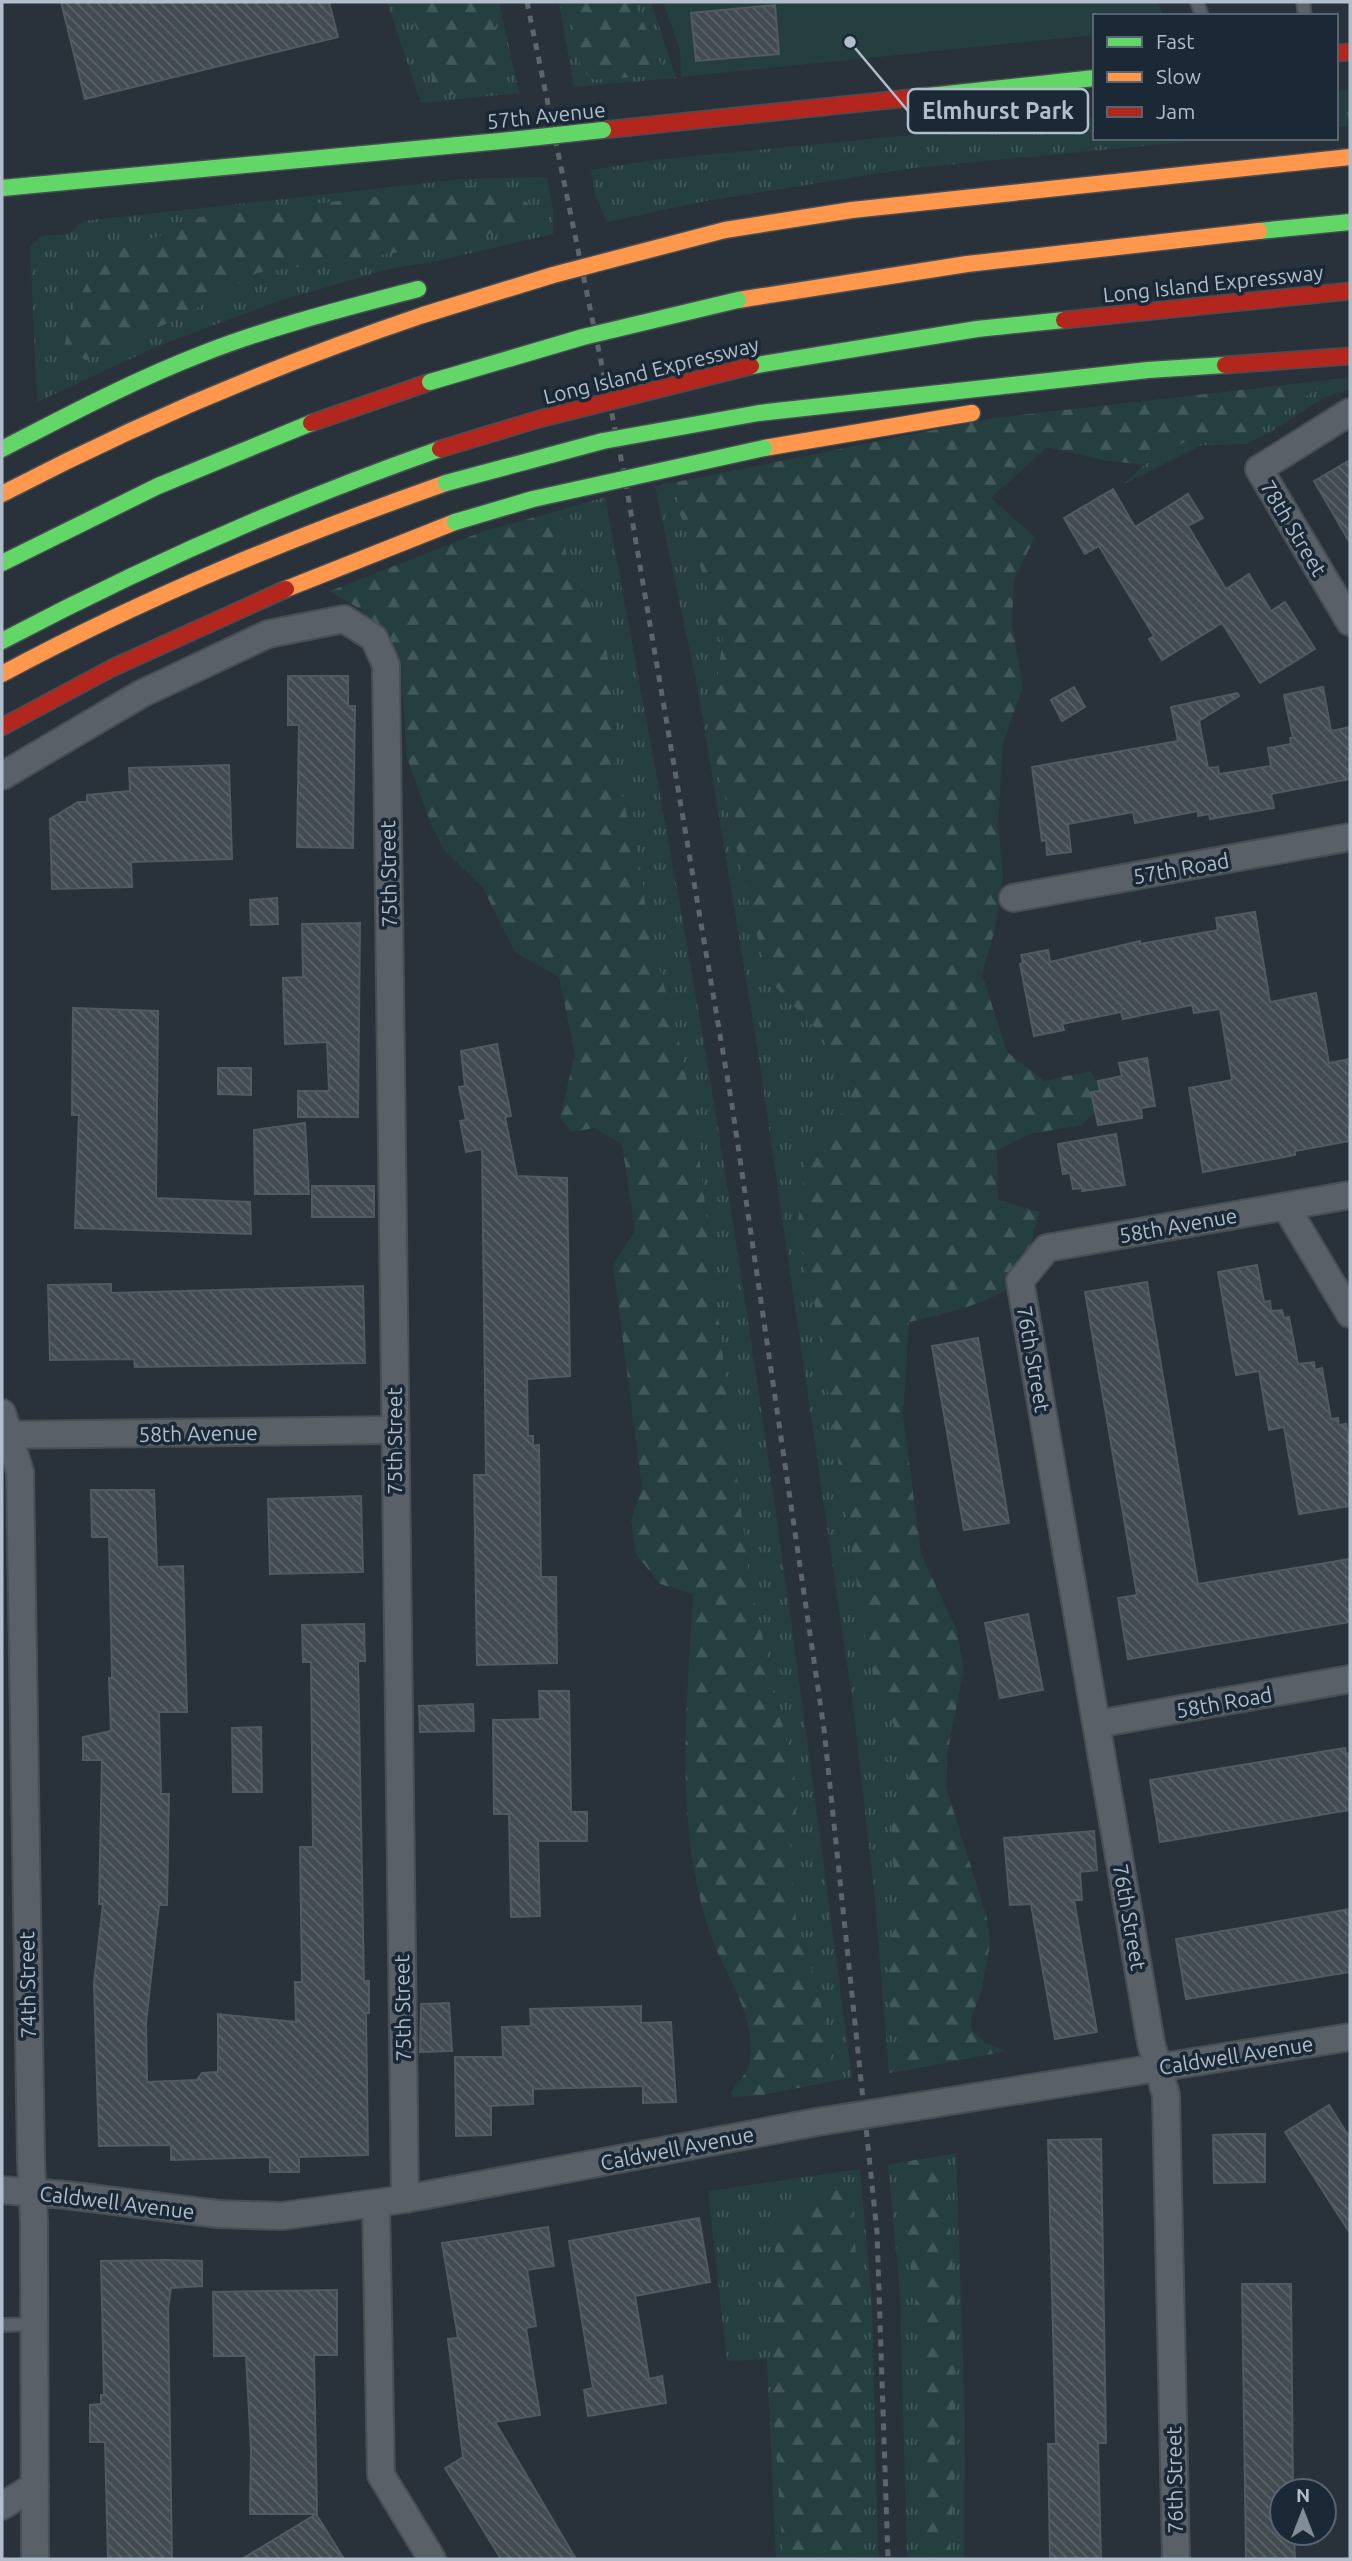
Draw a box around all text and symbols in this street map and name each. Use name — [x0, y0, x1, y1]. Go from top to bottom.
legend — [1093, 14, 1338, 140]
text: Fast — [1156, 29, 1194, 53]
text: Slow — [1156, 64, 1201, 88]
callout: Elmhurst Park — [908, 89, 1088, 133]
street label: 57th Avenue — [485, 97, 607, 133]
text: Elmhurst Park — [922, 98, 1074, 123]
text: Jam — [1156, 99, 1195, 123]
street label: Long Island Expressway — [1102, 259, 1324, 307]
street label: Long Island Expressway — [541, 332, 761, 408]
street label: 78th Street — [1256, 476, 1332, 580]
street label: 75th Street — [375, 820, 401, 928]
street label: 57th Road — [1131, 848, 1231, 888]
street label: 58th Avenue — [1117, 1203, 1239, 1247]
street label: 76th Street — [1013, 1304, 1055, 1414]
street label: 75th Street — [382, 1387, 406, 1495]
street label: 58th Avenue — [138, 1420, 258, 1446]
street label: 58th Road — [1174, 1682, 1274, 1722]
street label: 76th Street — [1109, 1862, 1151, 1972]
street label: 74th Street — [14, 1931, 40, 2039]
street label: 75th Street — [389, 1954, 415, 2062]
street label: Caldwell Avenue — [1157, 2031, 1315, 2079]
street label: Caldwell Avenue — [598, 2121, 756, 2175]
street label: Caldwell Avenue — [38, 2181, 196, 2223]
street label: 76th Street — [1161, 2426, 1187, 2534]
north arrow — [1268, 2477, 1338, 2547]
text: N — [1296, 2484, 1310, 2506]

